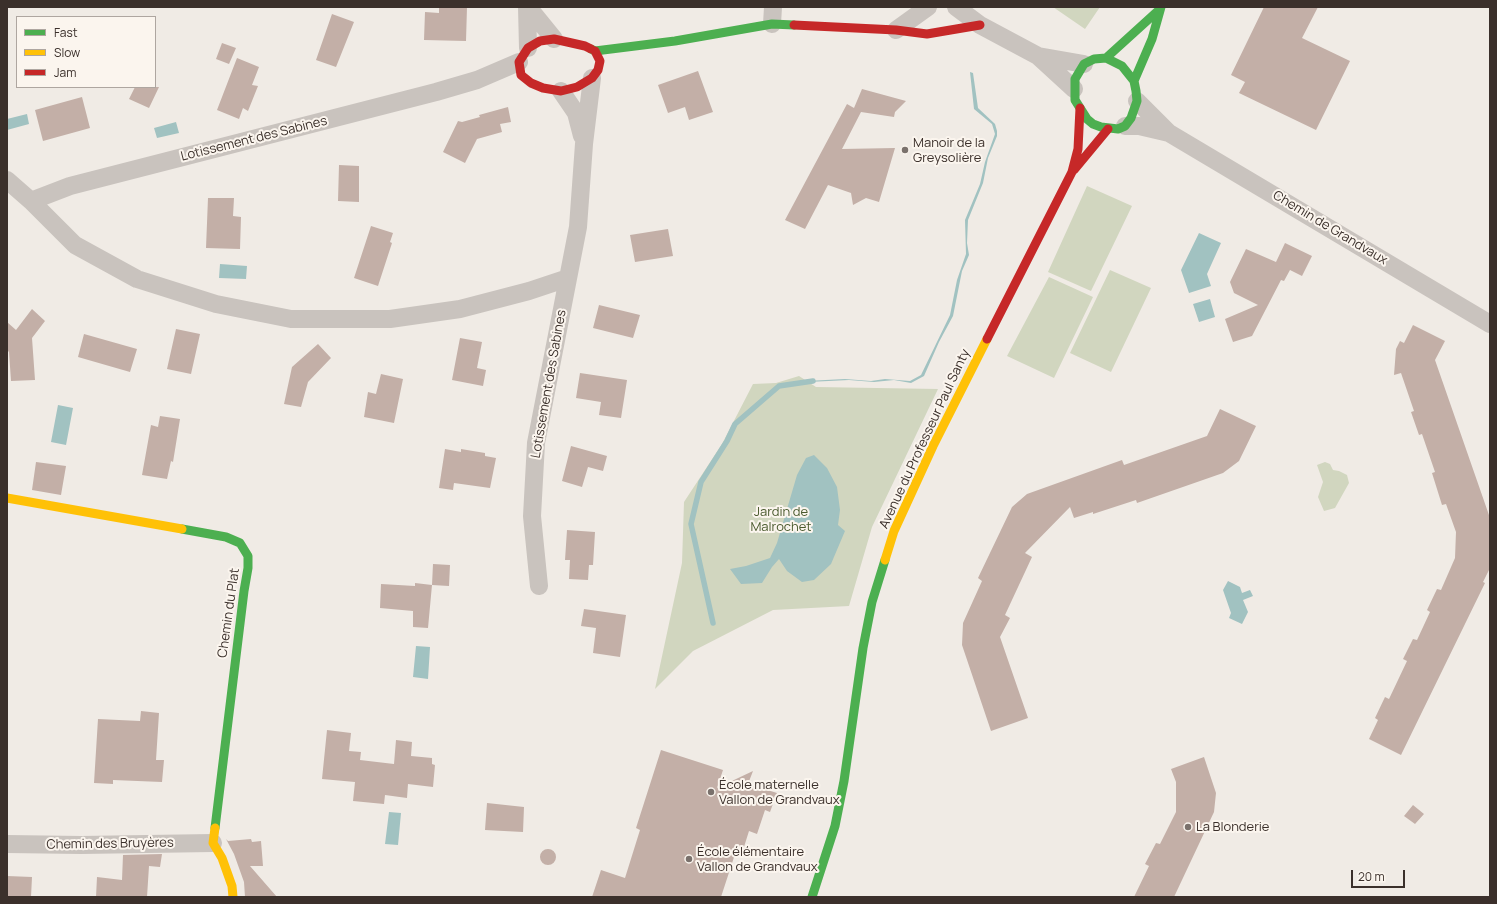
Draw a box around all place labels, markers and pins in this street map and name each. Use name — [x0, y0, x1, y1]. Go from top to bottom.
place label: Manoir de la Greysolière — [913, 135, 985, 166]
marker: Manoir de la Greysolière — [900, 145, 910, 155]
place label: École maternelle Vallon de Grandvaux — [719, 777, 840, 808]
marker: École maternelle Vallon de Grandvaux — [706, 787, 716, 797]
place label: La Blonderie — [1196, 819, 1269, 835]
marker: La Blonderie — [1183, 822, 1193, 832]
place label: École élémentaire Vallon de Grandvaux — [697, 844, 818, 875]
marker: École élémentaire Vallon de Grandvaux — [684, 854, 694, 864]

